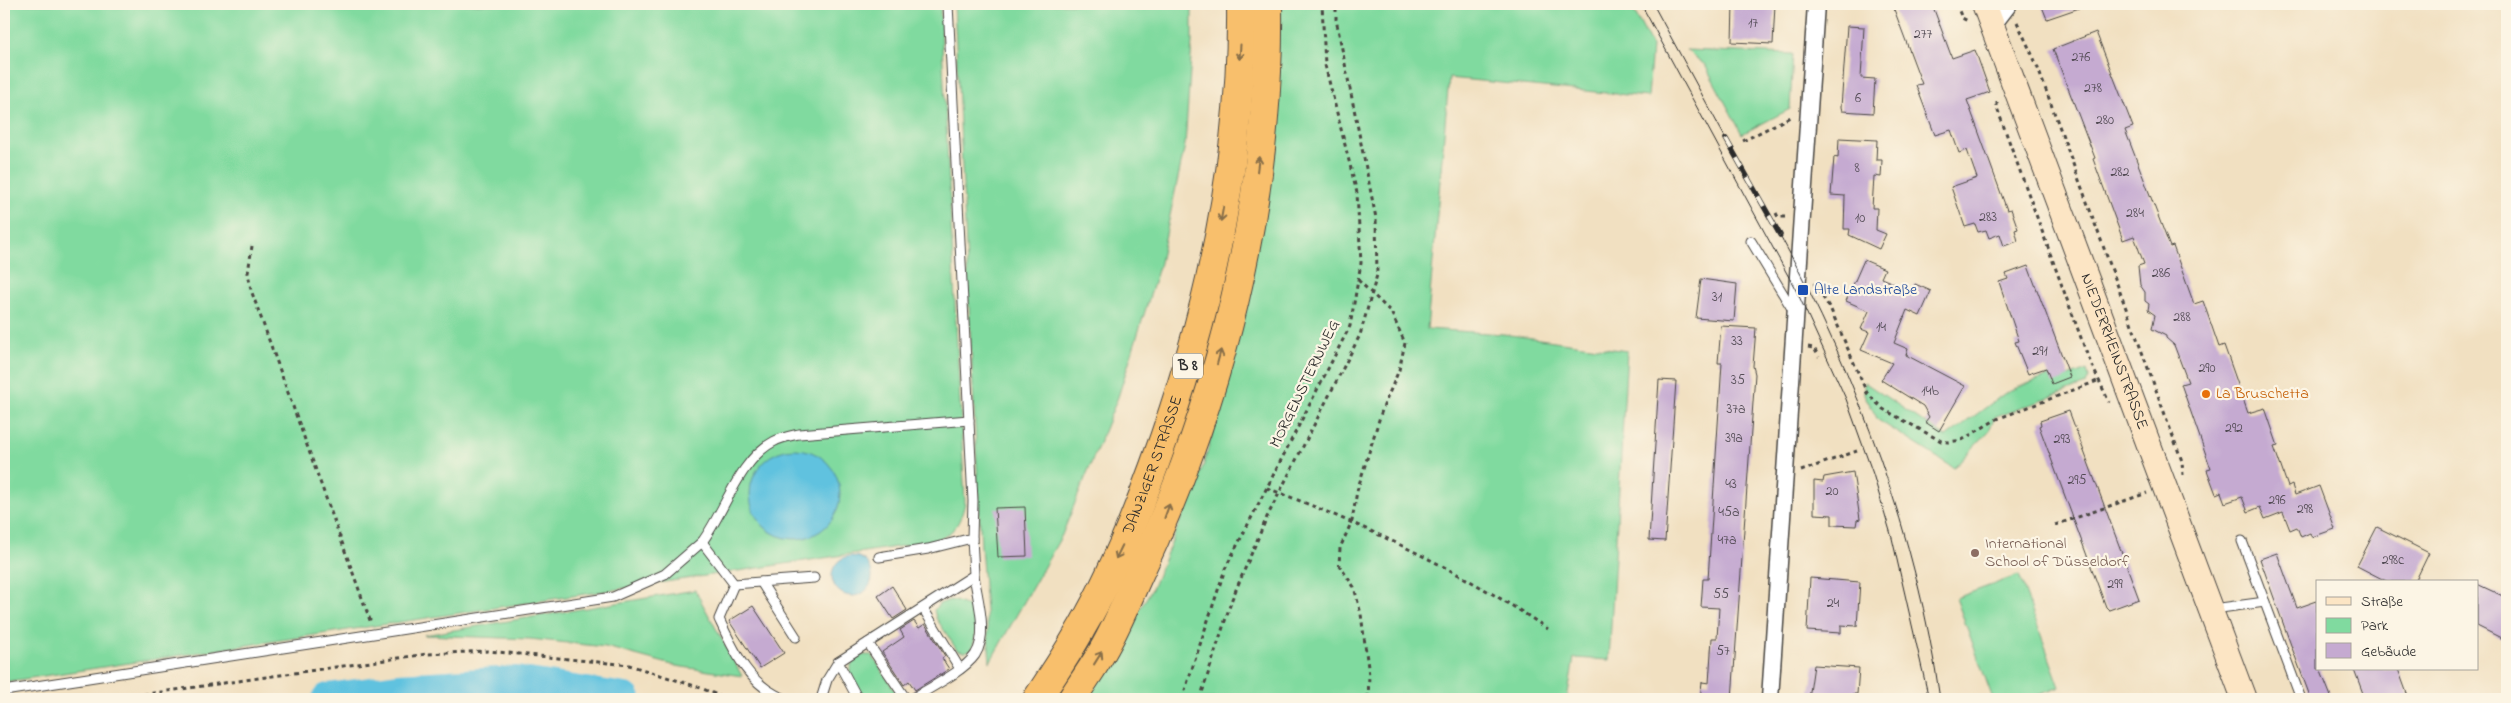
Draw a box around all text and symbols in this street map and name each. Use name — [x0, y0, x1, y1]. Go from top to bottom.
house number: 17 — [1748, 13, 1758, 34]
house number: 277 — [1914, 24, 1932, 45]
one-way arrow — [1235, 44, 1245, 60]
house number: 276 — [2072, 47, 2090, 68]
house number: 278 — [2084, 78, 2102, 99]
house number: 6 — [1855, 88, 1861, 109]
house number: 280 — [2096, 110, 2114, 131]
one-way arrow — [1253, 156, 1263, 172]
house number: 8 — [1854, 158, 1860, 179]
house number: 282 — [2110, 162, 2130, 183]
house number: 284 — [2126, 203, 2144, 224]
one-way arrow — [1217, 205, 1227, 221]
house number: 283 — [1979, 207, 1997, 228]
house number: 10 — [1855, 208, 1865, 229]
house number: 286 — [2152, 263, 2170, 284]
street label: NIEDERRHEINSTRASSE — [2074, 270, 2154, 433]
place label: Alte Landstraße — [1814, 278, 1918, 302]
marker: Alte Landstraße — [1796, 283, 1810, 297]
house number: 31 — [1712, 287, 1723, 308]
house number: 288 — [2173, 307, 2191, 328]
street label: MORGENSTERNWEG — [1264, 316, 1346, 452]
house number: 14 — [1876, 317, 1886, 338]
house number: 33 — [1731, 331, 1743, 352]
house number: 291 — [2032, 341, 2048, 362]
one-way arrow — [1215, 350, 1225, 366]
road number: B 8 — [1173, 354, 1203, 378]
house number: 290 — [2198, 358, 2216, 379]
house number: 35 — [1731, 370, 1745, 391]
house number: 14b — [1921, 381, 1939, 402]
place label: La Bruschetta — [2216, 382, 2309, 406]
marker: La Bruschetta — [2200, 388, 2212, 400]
street label: DANZIGER STRASSE — [1116, 393, 1189, 539]
house number: 37a — [1726, 399, 1746, 420]
house number: 292 — [2225, 418, 2243, 439]
house number: 39a — [1725, 428, 1743, 449]
house number: 293 — [2054, 429, 2071, 450]
house number: 295 — [2067, 470, 2087, 491]
house number: 43 — [1725, 474, 1737, 495]
house number: 20 — [1825, 481, 1839, 502]
house number: 296 — [2268, 490, 2286, 511]
house number: 298 — [2297, 499, 2313, 520]
house number: 45a — [1718, 502, 1740, 523]
one-way arrow — [1163, 504, 1172, 519]
house number: 47a — [1717, 530, 1737, 551]
place label: International School of Düsseldorf — [1985, 532, 2130, 574]
one-way arrow — [1113, 544, 1123, 559]
marker: International School of Düsseldorf — [1969, 547, 1981, 559]
house number: 298c — [2382, 550, 2405, 571]
house number: 299 — [2107, 574, 2123, 595]
legend — [2316, 580, 2478, 670]
house number: 55 — [1713, 584, 1729, 605]
text: Straße — [2361, 591, 2403, 613]
house number: 24 — [1827, 593, 1840, 614]
text: Park — [2361, 615, 2389, 637]
house number: 57 — [1716, 641, 1730, 662]
text: Gebäude — [2361, 641, 2417, 663]
one-way arrow — [1093, 651, 1103, 665]

